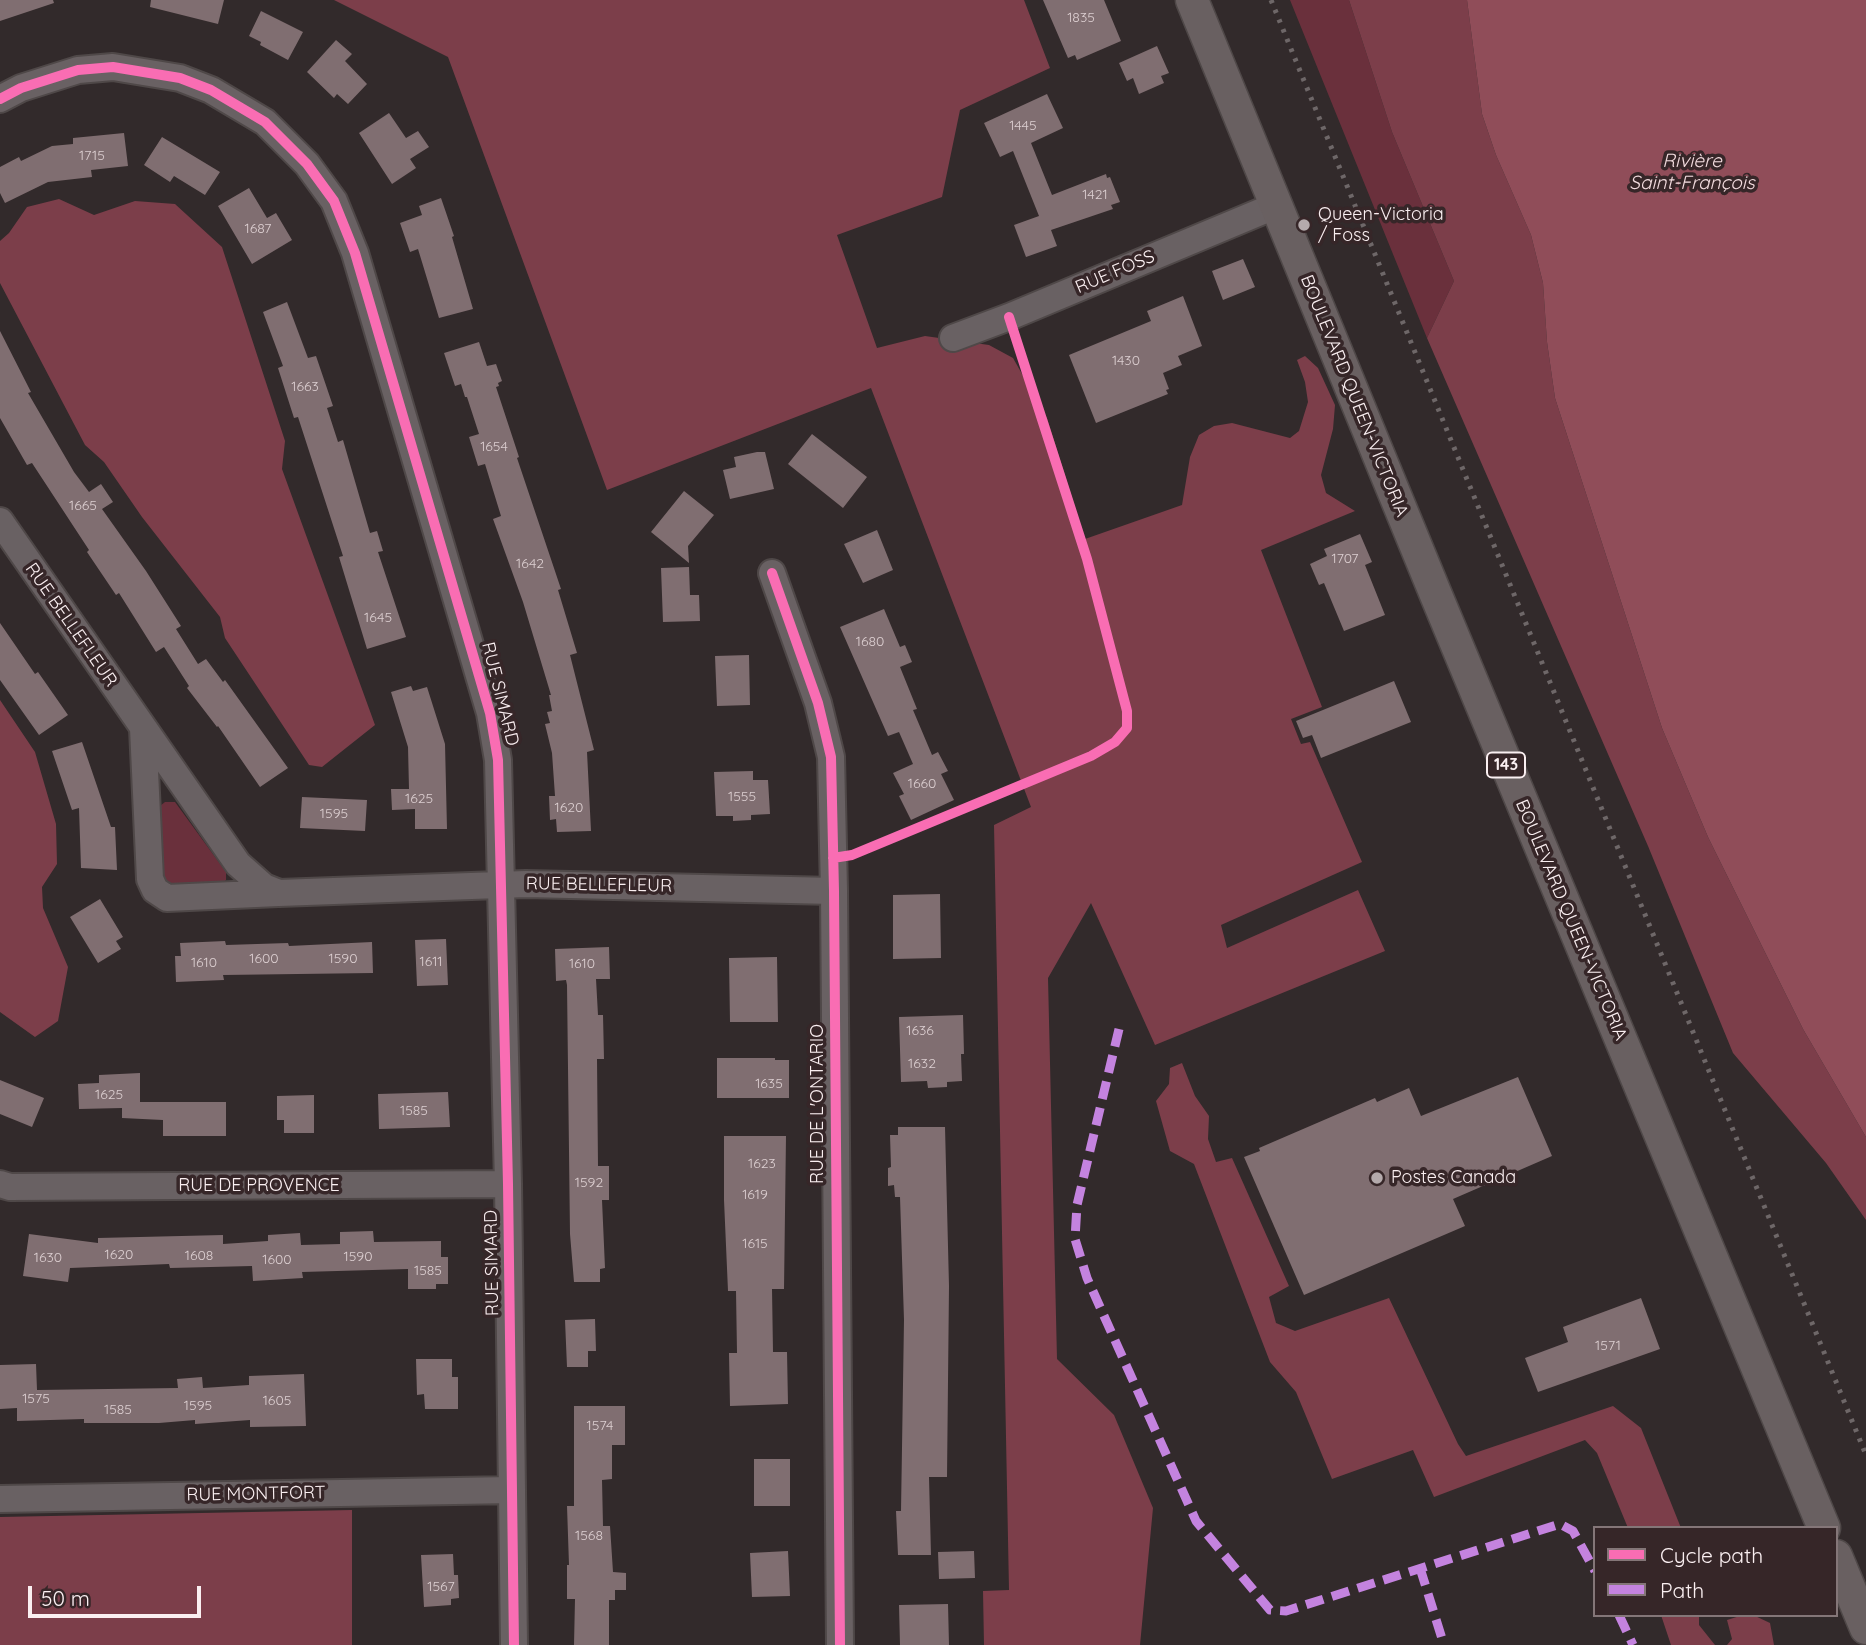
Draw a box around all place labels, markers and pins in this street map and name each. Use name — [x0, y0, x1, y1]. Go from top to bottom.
place label: Queen-Victoria / Foss — [1318, 204, 1444, 246]
marker: Queen-Victoria / Foss — [1296, 217, 1312, 233]
place label: Postes Canada — [1391, 1167, 1516, 1189]
marker: Postes Canada — [1369, 1170, 1385, 1186]

